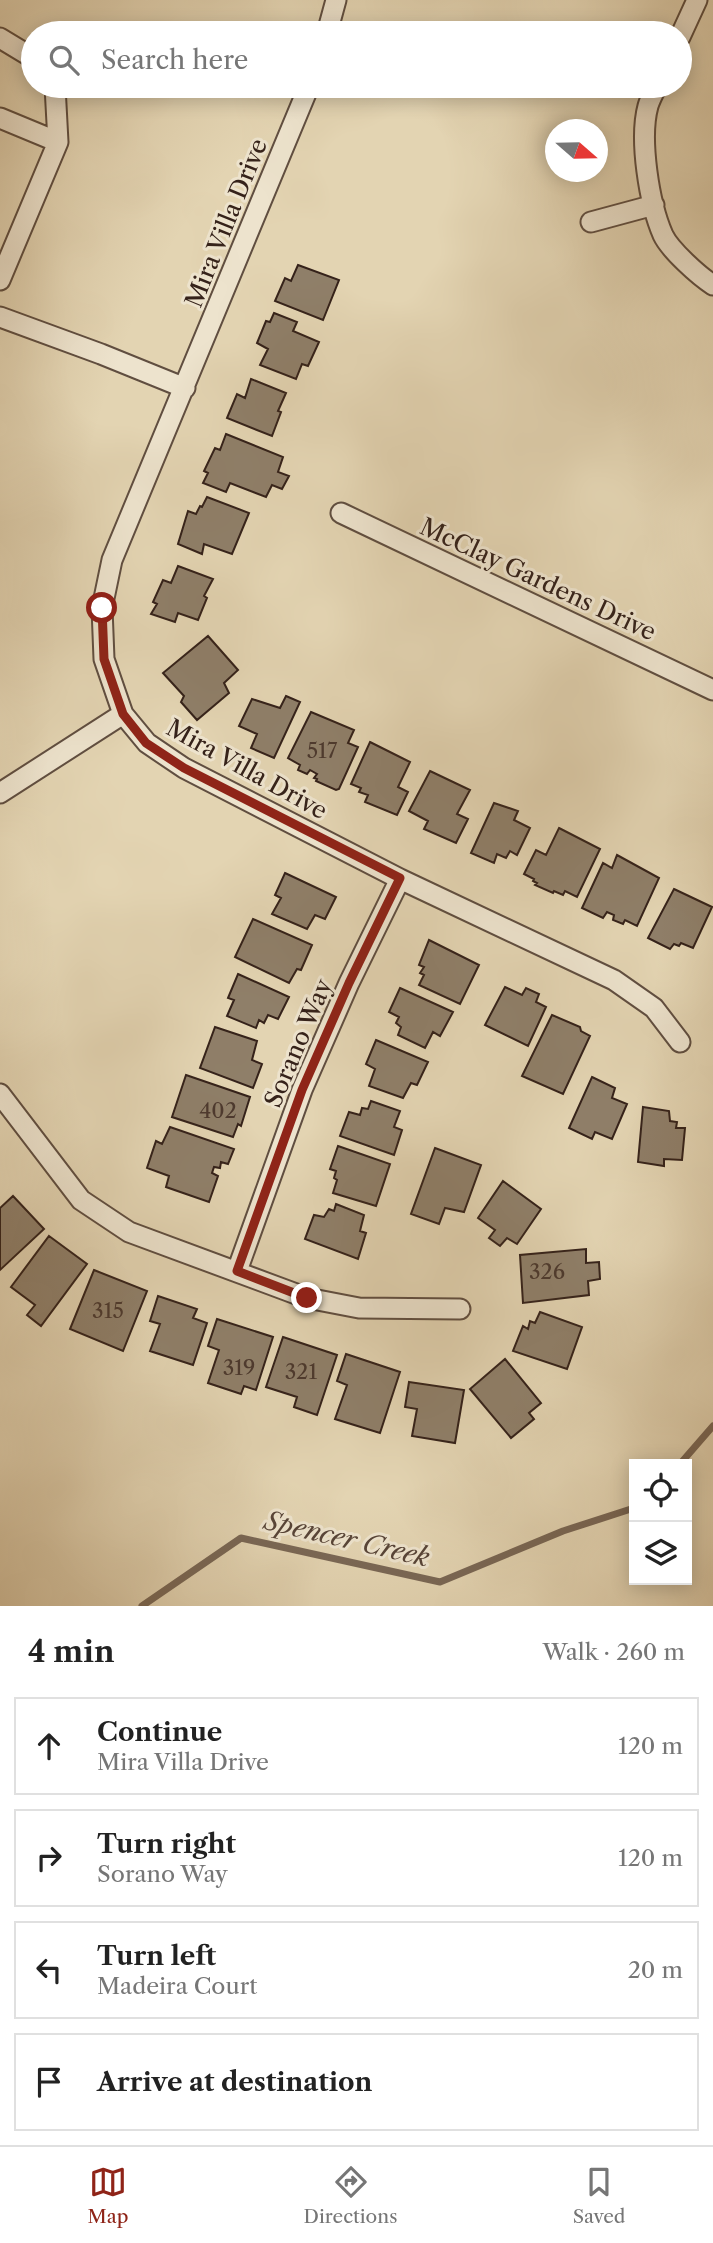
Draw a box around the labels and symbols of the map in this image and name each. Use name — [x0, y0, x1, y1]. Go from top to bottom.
north arrow — [545, 119, 608, 182]
street label: Mira Villa Drive — [179, 134, 273, 312]
street label: McClay Gardens Drive — [415, 512, 661, 646]
route start — [86, 592, 117, 623]
street label: Mira Villa Drive — [162, 713, 332, 825]
house number: 517 — [307, 738, 338, 763]
street label: Sorano Way — [258, 974, 338, 1112]
house number: 402 — [199, 1098, 237, 1123]
house number: 326 — [529, 1259, 565, 1284]
route end — [291, 1282, 322, 1313]
house number: 315 — [92, 1298, 124, 1323]
house number: 319 — [223, 1355, 255, 1380]
house number: 321 — [285, 1359, 317, 1384]
water label: Spencer Creek — [260, 1504, 433, 1574]

